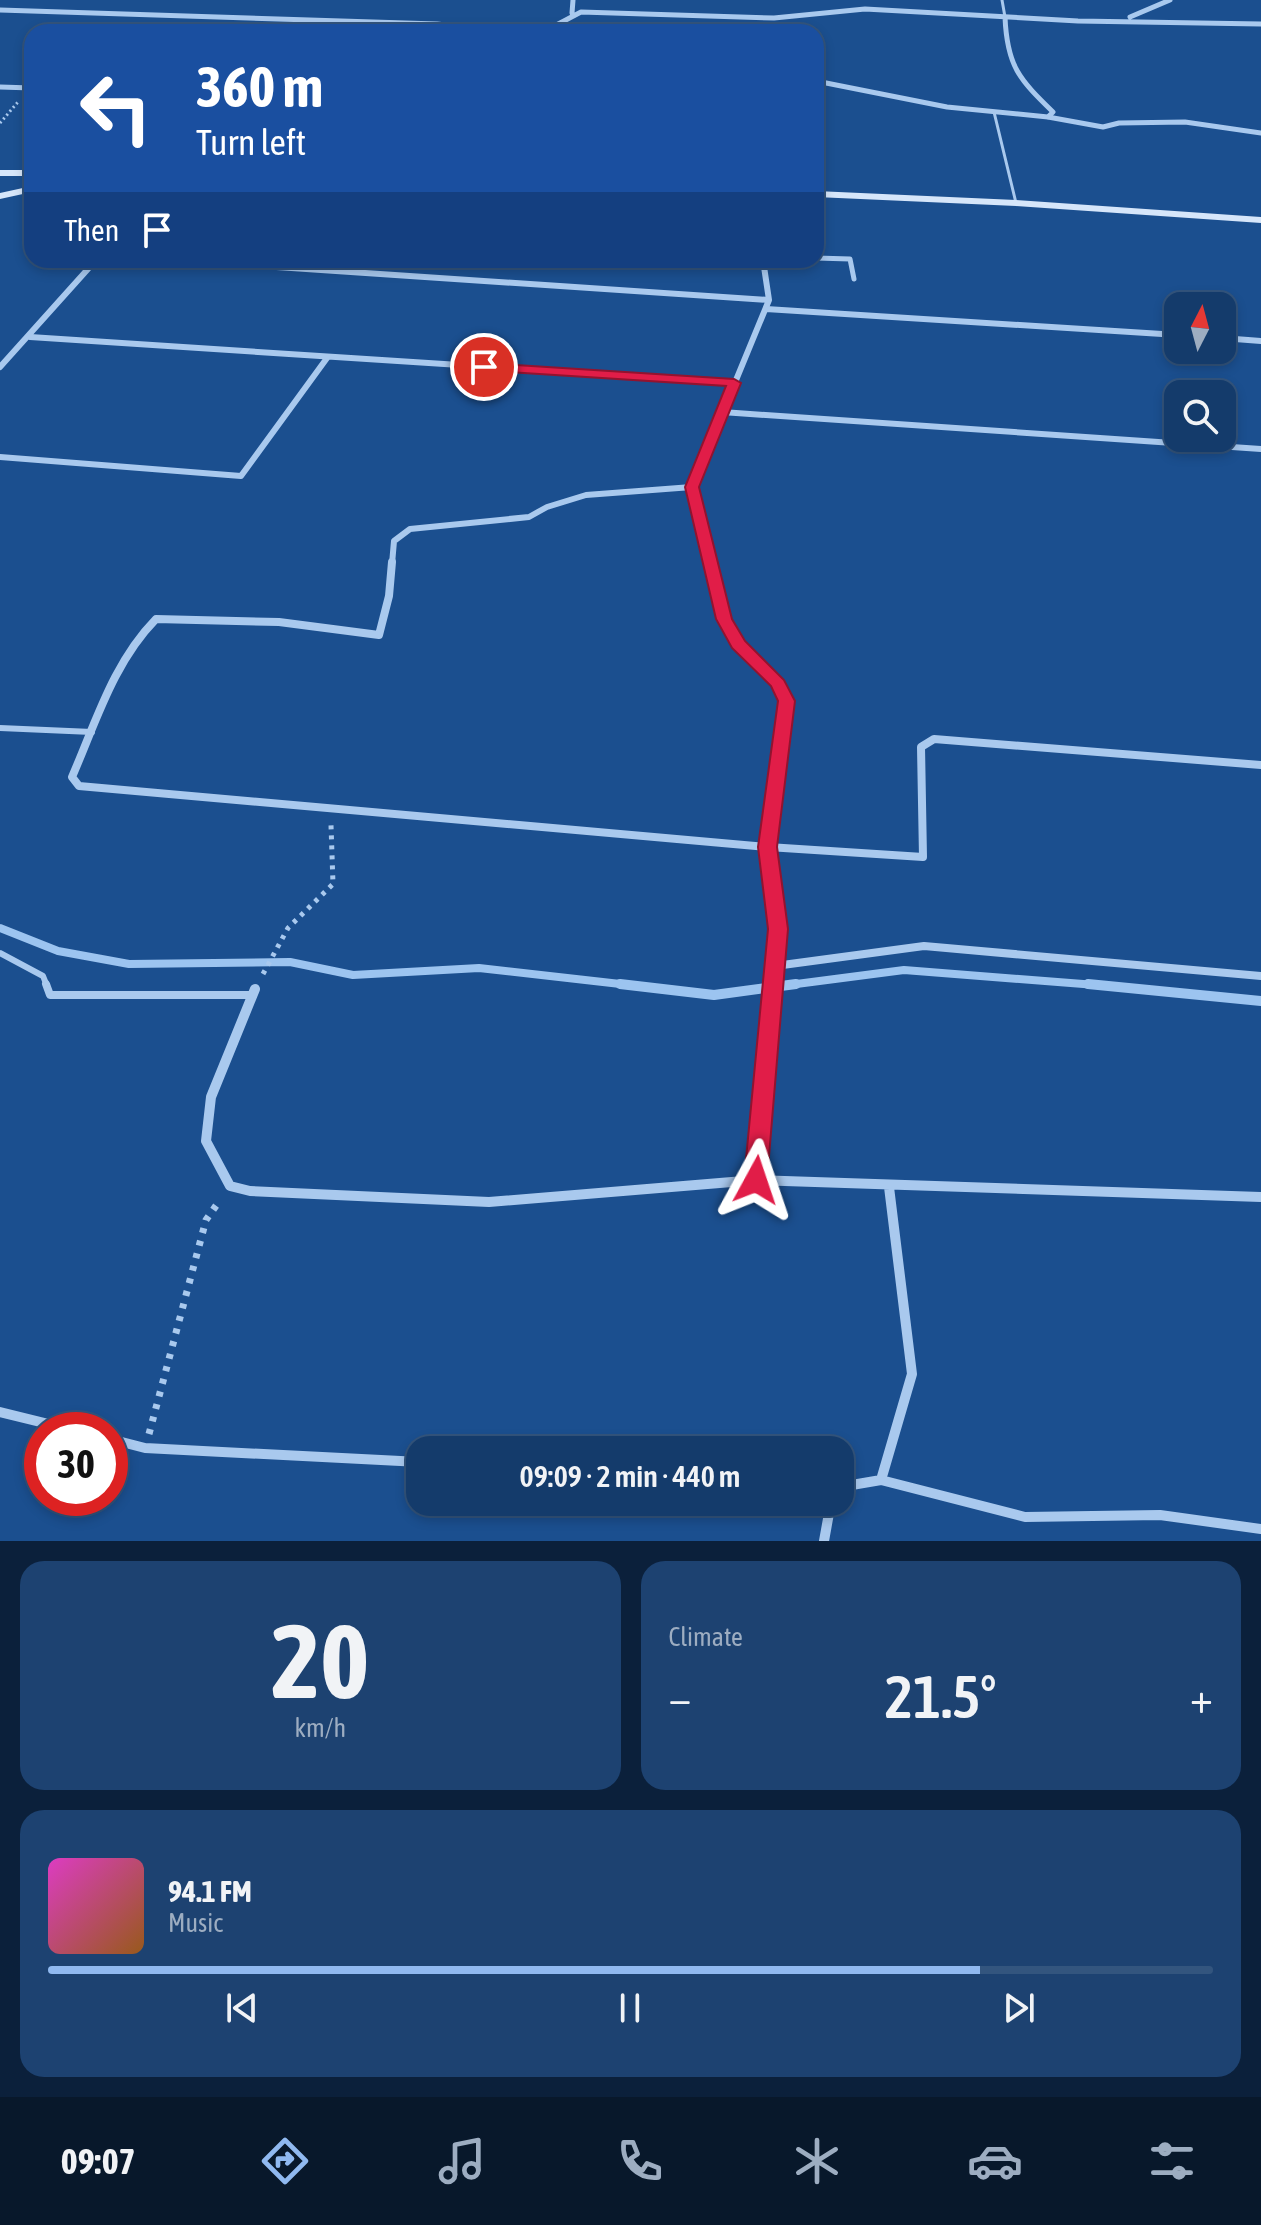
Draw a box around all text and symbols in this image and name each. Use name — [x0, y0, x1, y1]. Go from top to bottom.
text: 360 m — [196, 55, 323, 119]
icon: left — [64, 56, 168, 160]
text: Turn left — [196, 121, 306, 163]
icon: arrive — [135, 208, 179, 252]
text: Then — [64, 213, 119, 247]
north arrow — [1164, 292, 1236, 364]
map controls — [1164, 292, 1236, 452]
pin — [450, 333, 518, 401]
icon: arrive — [462, 345, 506, 389]
button: search — [1164, 380, 1236, 452]
position arrow — [714, 1138, 798, 1222]
speed limit sign: 30 — [24, 1412, 128, 1516]
text: 09:09 · 2 min · 440 m — [520, 1459, 740, 1493]
text: 20 — [271, 1601, 369, 1720]
text: Climate — [669, 1622, 743, 1652]
text: 21.5° — [885, 1662, 997, 1731]
text: − — [669, 1672, 691, 1722]
text: + — [1190, 1672, 1213, 1722]
text: km/h — [294, 1713, 346, 1743]
text: 94.1 FM — [168, 1874, 252, 1908]
text: Music — [168, 1908, 223, 1938]
icon: previous — [220, 1986, 264, 2030]
icon: pause — [608, 1986, 652, 2030]
icon: next — [997, 1986, 1041, 2030]
icon: directions — [257, 2133, 313, 2189]
icon: music — [434, 2133, 490, 2189]
icon: phone — [612, 2133, 668, 2189]
icon: climate — [789, 2133, 845, 2189]
icon: car — [967, 2133, 1023, 2189]
icon: filters — [1144, 2133, 1200, 2189]
text: 09:07 — [61, 2140, 136, 2182]

